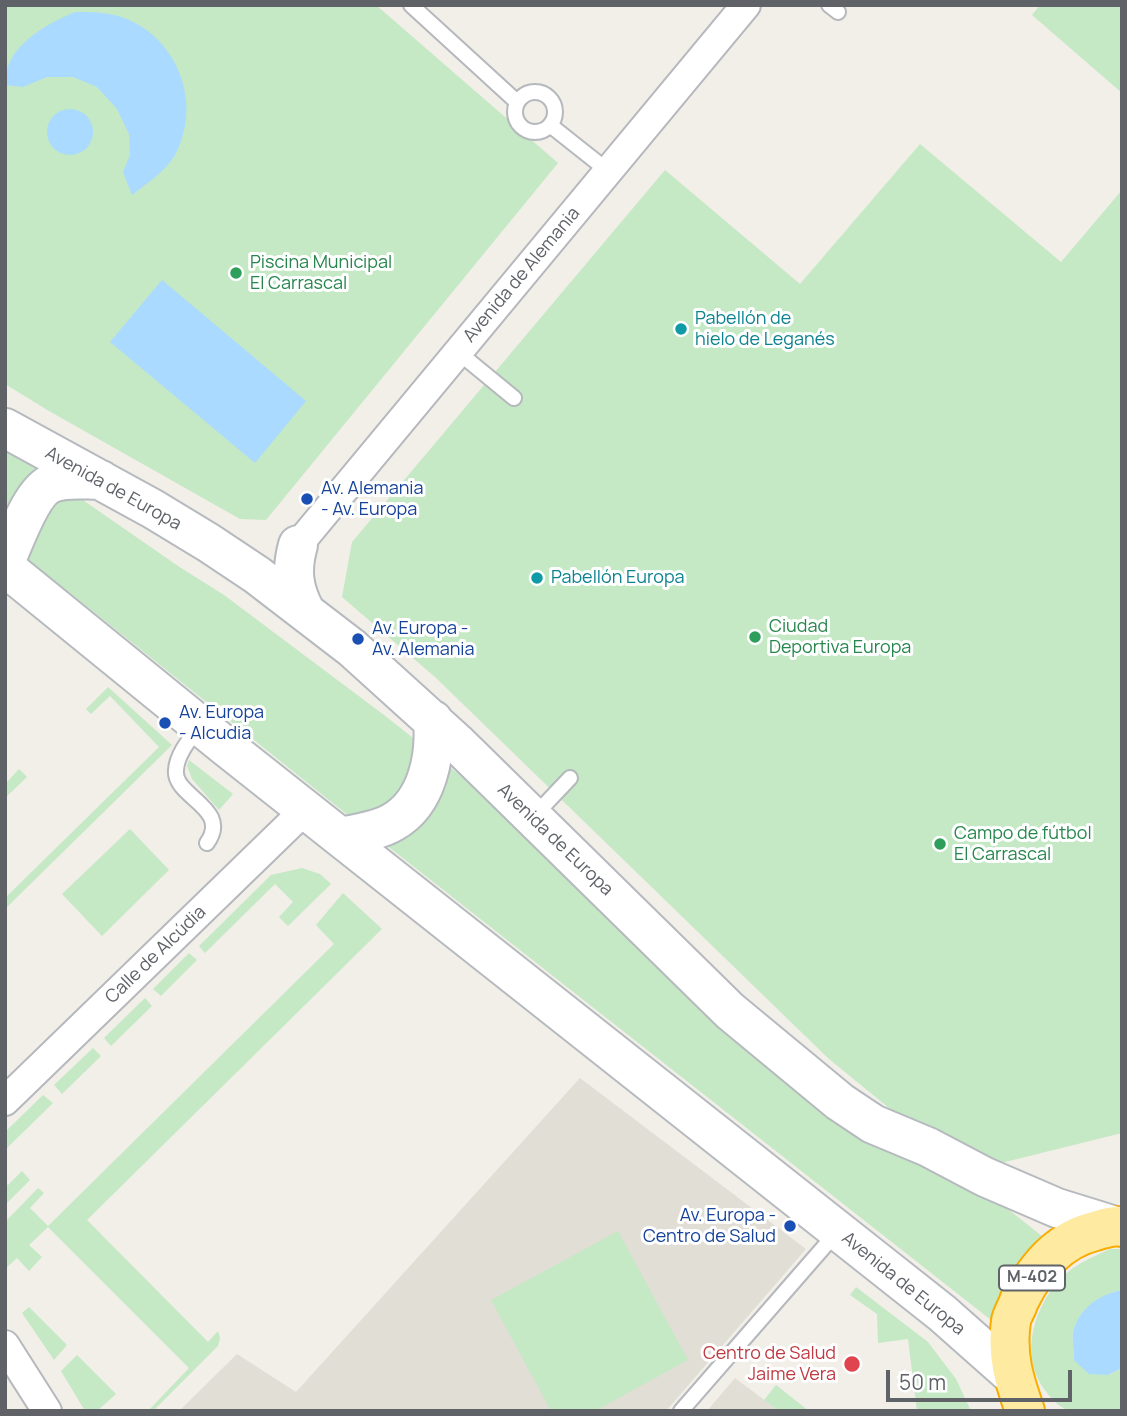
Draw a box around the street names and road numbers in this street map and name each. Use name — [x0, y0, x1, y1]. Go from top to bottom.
street label: Avenida de Alemania — [459, 203, 585, 347]
street label: Avenida de Europa — [41, 443, 185, 535]
street label: Avenida de Europa — [493, 779, 617, 901]
street label: Calle de Alcúdia — [101, 902, 211, 1008]
street label: Avenida de Europa — [837, 1228, 969, 1340]
road number: M-402 — [999, 1266, 1065, 1290]

